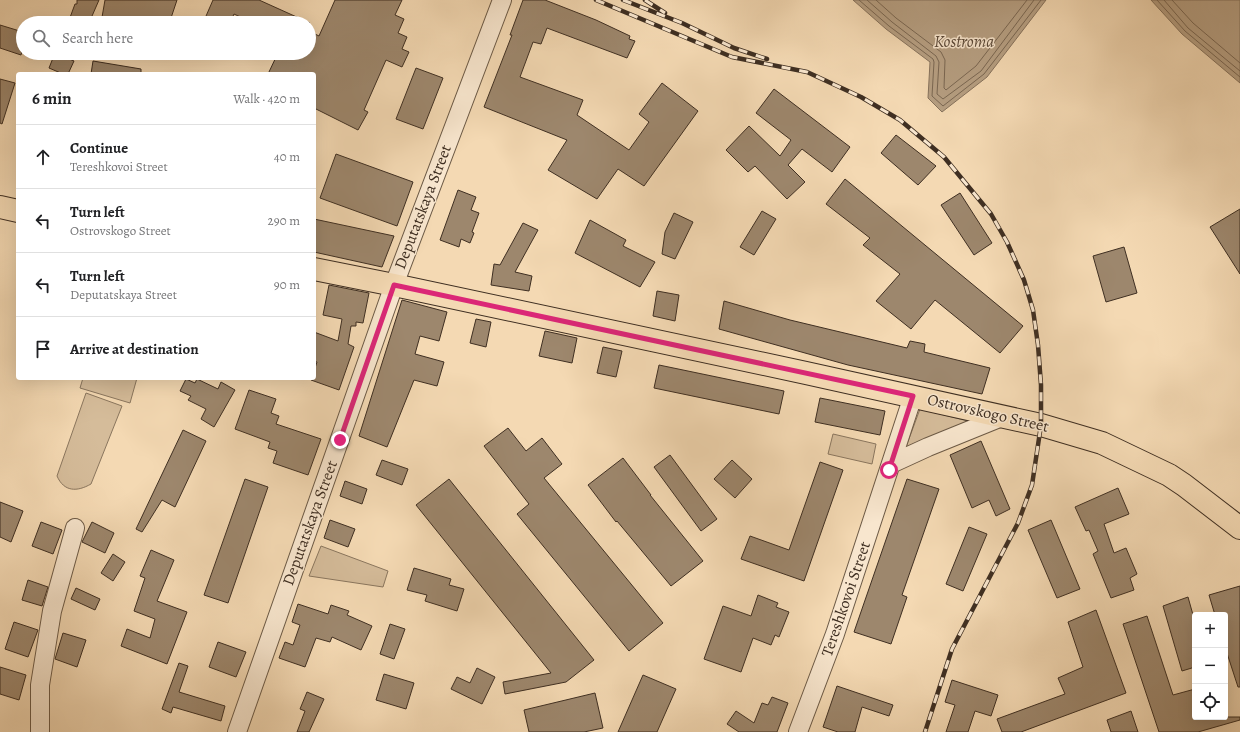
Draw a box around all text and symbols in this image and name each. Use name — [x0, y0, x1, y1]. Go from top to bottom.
search box — [16, 16, 316, 60]
icon: search — [30, 27, 52, 49]
text: Search here — [62, 28, 133, 48]
water label: Kostroma — [934, 30, 994, 53]
text: 6 min — [32, 87, 72, 110]
text: Walk · 420 m — [233, 90, 300, 107]
text: Continue — [70, 138, 128, 158]
street label: Deputatskaya Street — [389, 142, 457, 272]
icon: ahead — [32, 146, 54, 168]
text: 40 m — [274, 148, 300, 165]
text: Tereshkovoi Street — [70, 158, 168, 175]
text: Turn left — [70, 202, 125, 222]
icon: left — [32, 210, 54, 232]
text: 290 m — [268, 212, 300, 229]
text: Ostrovskogo Street — [70, 222, 171, 239]
text: Turn left — [70, 266, 125, 286]
icon: left — [32, 274, 54, 296]
text: 90 m — [274, 276, 300, 293]
text: Deputatskaya Street — [70, 286, 177, 303]
icon: arrive — [32, 338, 54, 360]
text: Arrive at destination — [70, 339, 199, 359]
street label: Ostrovskogo Street — [925, 388, 1051, 438]
route end — [331, 431, 349, 449]
street label: Deputatskaya Street — [277, 457, 343, 589]
route start — [880, 461, 898, 479]
street label: Tereshkovoi Street — [816, 539, 876, 659]
map controls — [1192, 612, 1228, 720]
button: + — [1192, 612, 1228, 648]
button: − — [1192, 648, 1228, 684]
button: locate — [1192, 684, 1228, 720]

